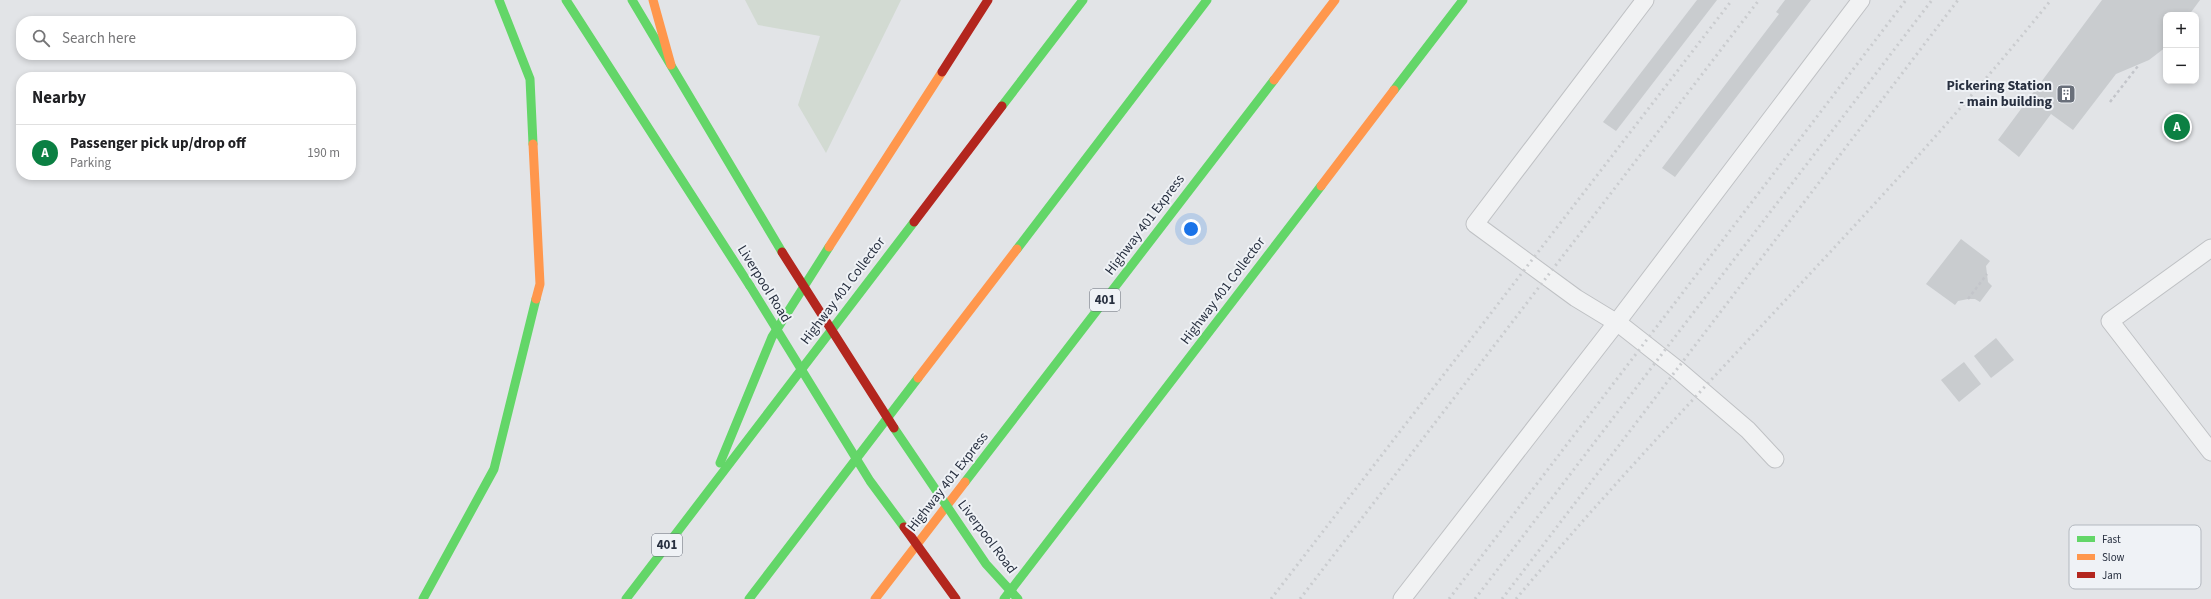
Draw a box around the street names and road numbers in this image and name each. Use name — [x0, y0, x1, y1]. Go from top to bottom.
street label: Highway 401 Express — [1100, 170, 1190, 280]
street label: Highway 401 Collector — [796, 233, 890, 349]
street label: Highway 401 Collector — [1176, 233, 1270, 349]
street label: Liverpool Road — [732, 241, 796, 327]
road number: 401 — [1090, 289, 1120, 311]
street label: Highway 401 Express — [903, 428, 993, 536]
street label: Liverpool Road — [953, 496, 1021, 578]
road number: 401 — [652, 534, 682, 556]

